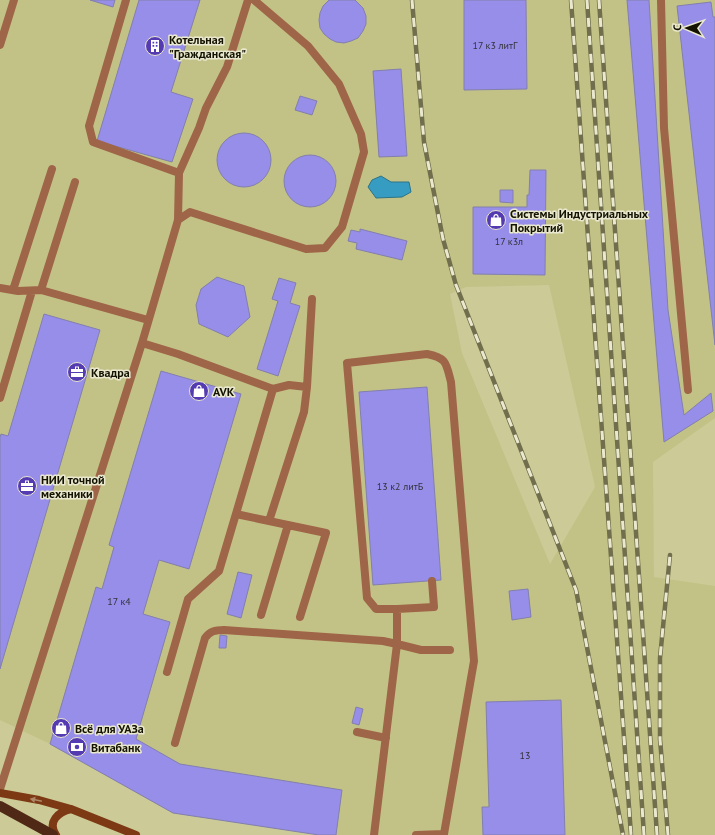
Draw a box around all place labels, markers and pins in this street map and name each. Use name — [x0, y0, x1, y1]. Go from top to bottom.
place label: Котельная "Гражданская" — [169, 32, 246, 61]
building icon: Котельная "Гражданская" — [144, 35, 166, 57]
place label: Системы Индустриальных Покрытий — [510, 206, 649, 235]
shop icon: Системы Индустриальных Покрытий — [485, 209, 507, 231]
office icon: Квадра — [66, 361, 88, 383]
place label: Квадра — [91, 365, 130, 380]
shop icon: AVK — [188, 380, 210, 402]
place label: AVK — [213, 384, 235, 399]
place label: НИИ точной механики — [41, 472, 104, 501]
office icon: НИИ точной механики — [16, 475, 38, 497]
shop icon: Всё для УАЗа — [50, 717, 72, 739]
place label: Всё для УАЗа — [75, 721, 144, 736]
bank icon: Витабанк — [66, 736, 88, 758]
place label: Витабанк — [91, 740, 140, 755]

